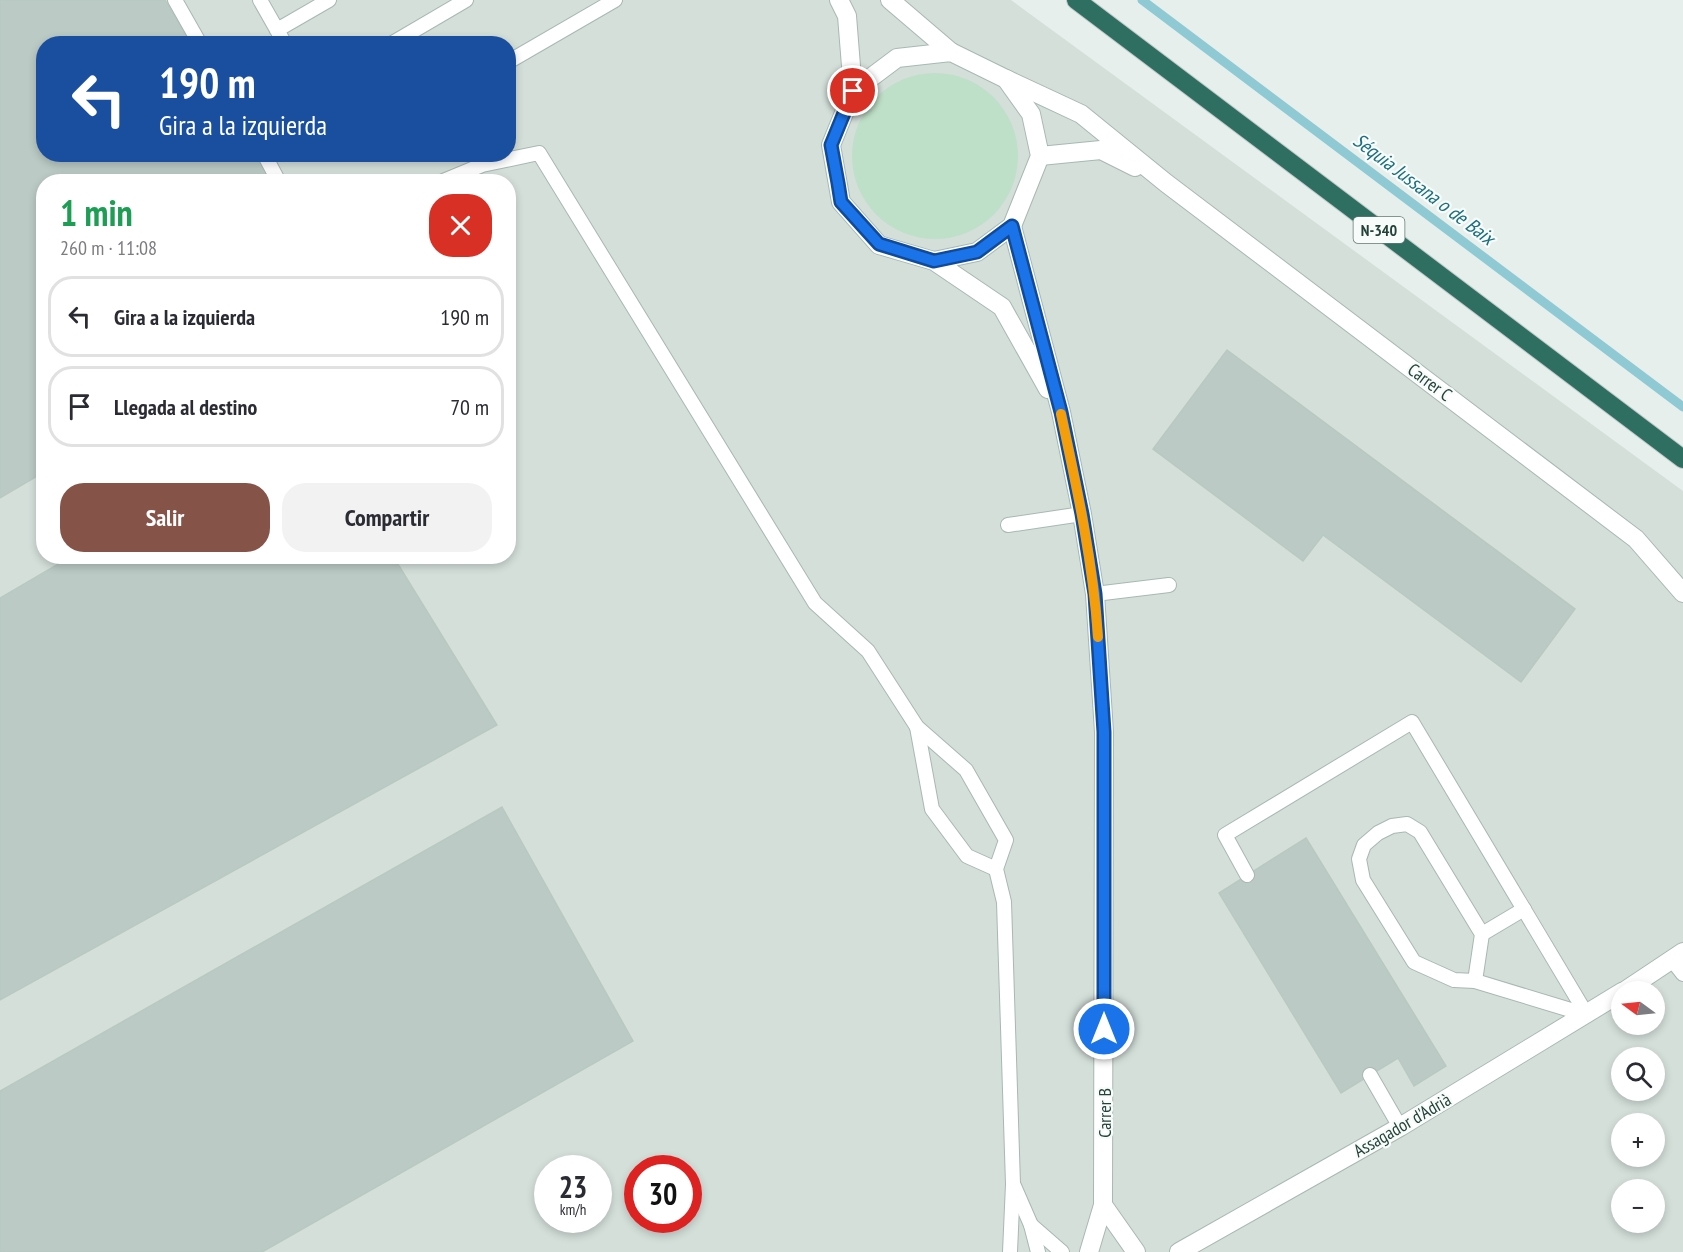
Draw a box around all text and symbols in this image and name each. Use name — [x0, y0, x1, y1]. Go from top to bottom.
text: 190 m — [159, 55, 256, 110]
icon: left — [60, 60, 138, 138]
pin — [827, 65, 878, 116]
icon: arrive — [836, 74, 869, 107]
text: Gira a la izquierda — [159, 108, 327, 142]
water label: Séquia Jussana o de Baix — [1348, 127, 1502, 252]
text: 1 min — [60, 189, 133, 236]
button: close — [429, 194, 492, 257]
road number: N-340 — [1354, 217, 1404, 243]
text: 260 m · 11:08 — [60, 235, 157, 261]
icon: left — [63, 300, 96, 333]
text: Gira a la izquierda — [114, 303, 255, 331]
text: 190 m — [440, 303, 489, 331]
street label: Carrer C — [1403, 358, 1457, 406]
icon: arrive — [63, 390, 96, 423]
text: Llegada al destino — [114, 393, 257, 421]
text: 70 m — [450, 393, 489, 421]
button: Salir — [60, 483, 270, 552]
button: Compartir — [282, 483, 492, 552]
north arrow — [1611, 981, 1665, 1035]
map controls — [1611, 981, 1665, 1233]
position arrow — [1072, 997, 1136, 1061]
button: search — [1611, 1047, 1665, 1101]
street label: Carrer B — [1093, 1088, 1116, 1138]
street label: Assagador d'Adrià — [1349, 1088, 1455, 1162]
button: + — [1611, 1113, 1665, 1167]
speed limit sign: 30 — [624, 1155, 702, 1233]
text: 23 — [559, 1167, 587, 1206]
button: − — [1611, 1179, 1665, 1233]
text: km/h — [560, 1200, 586, 1219]

